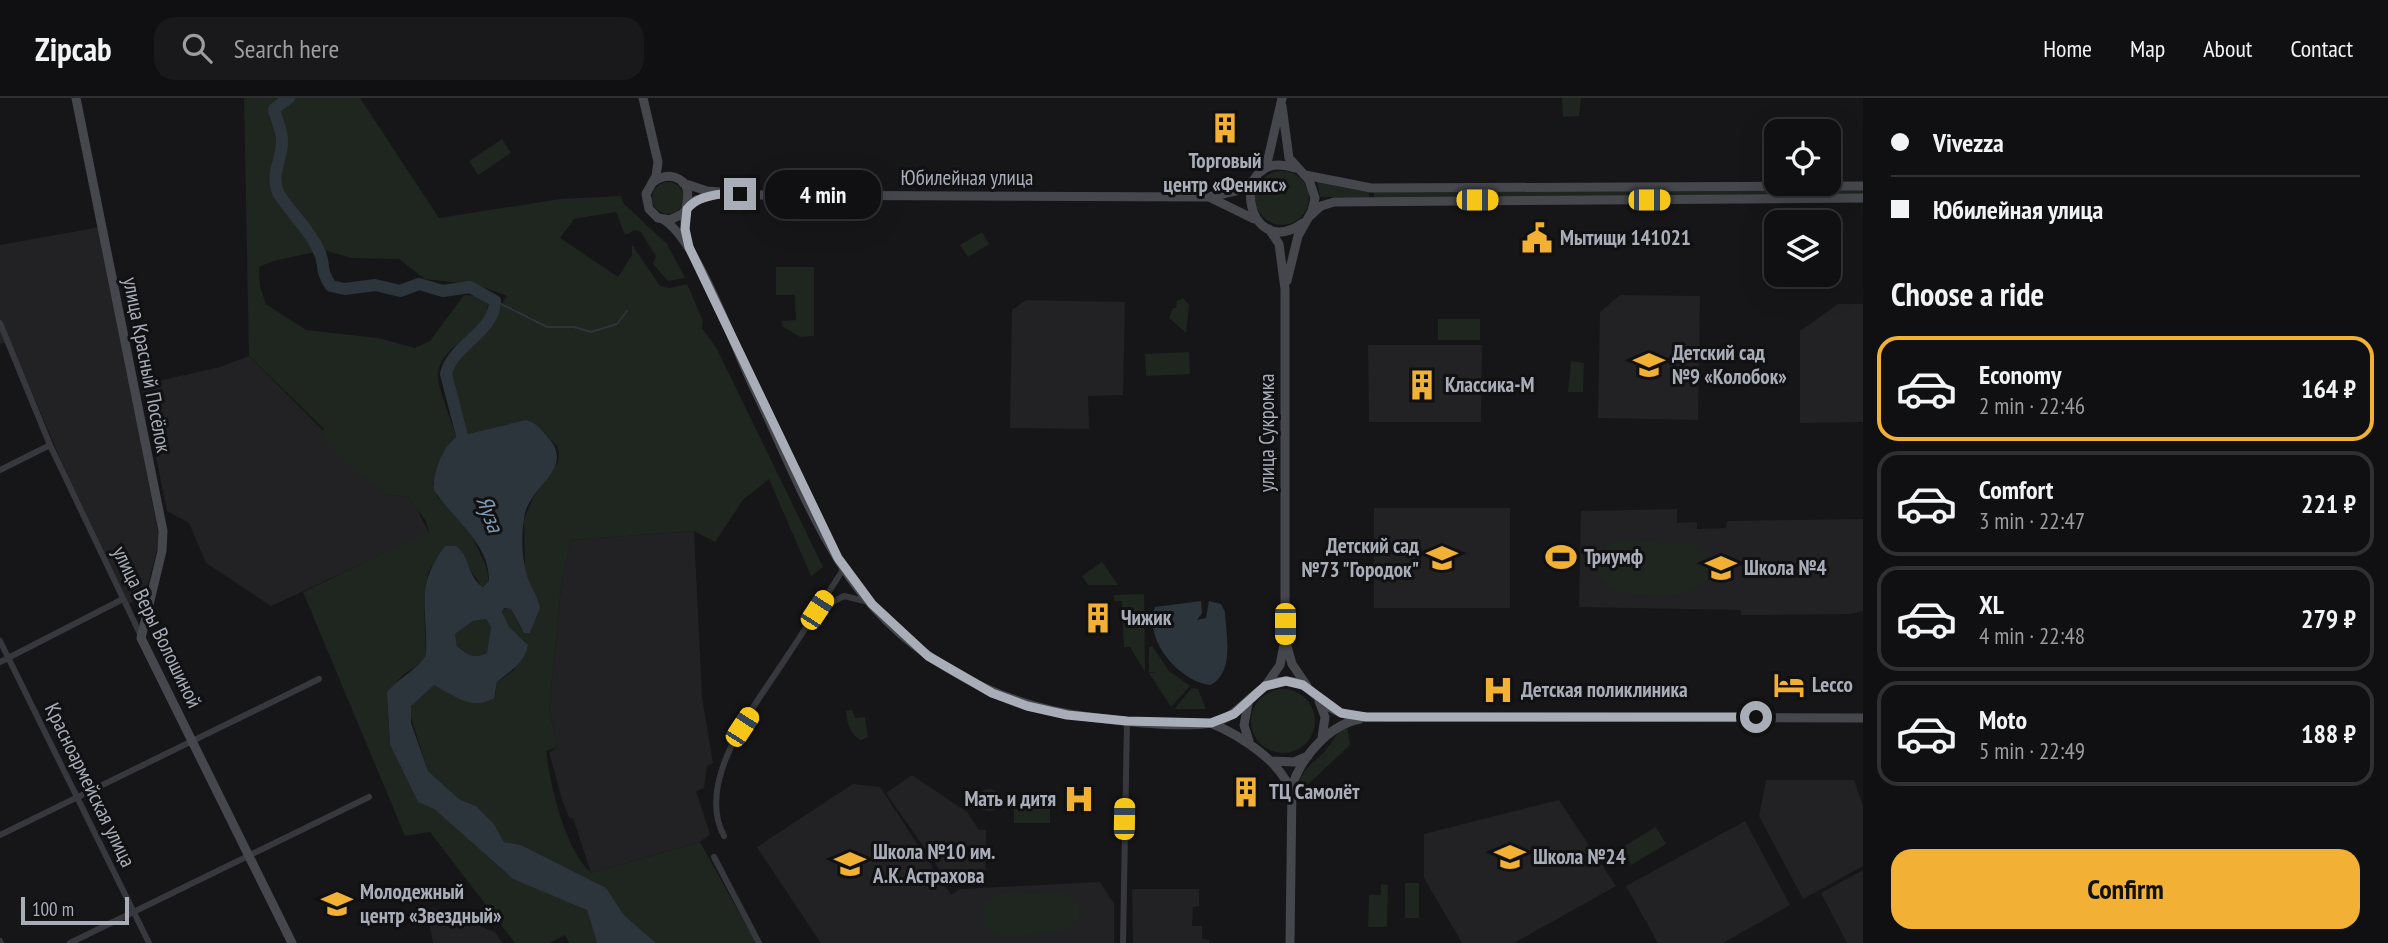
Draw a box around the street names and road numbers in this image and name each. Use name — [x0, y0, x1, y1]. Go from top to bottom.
street label: Юбилейная улица — [901, 164, 1033, 191]
street label: улица Красный Посёлок — [117, 275, 178, 455]
street label: улица Сукромка — [1253, 374, 1280, 492]
street label: улица Веры Волошиной — [107, 541, 208, 712]
street label: Красноармейская улица — [39, 698, 142, 871]

